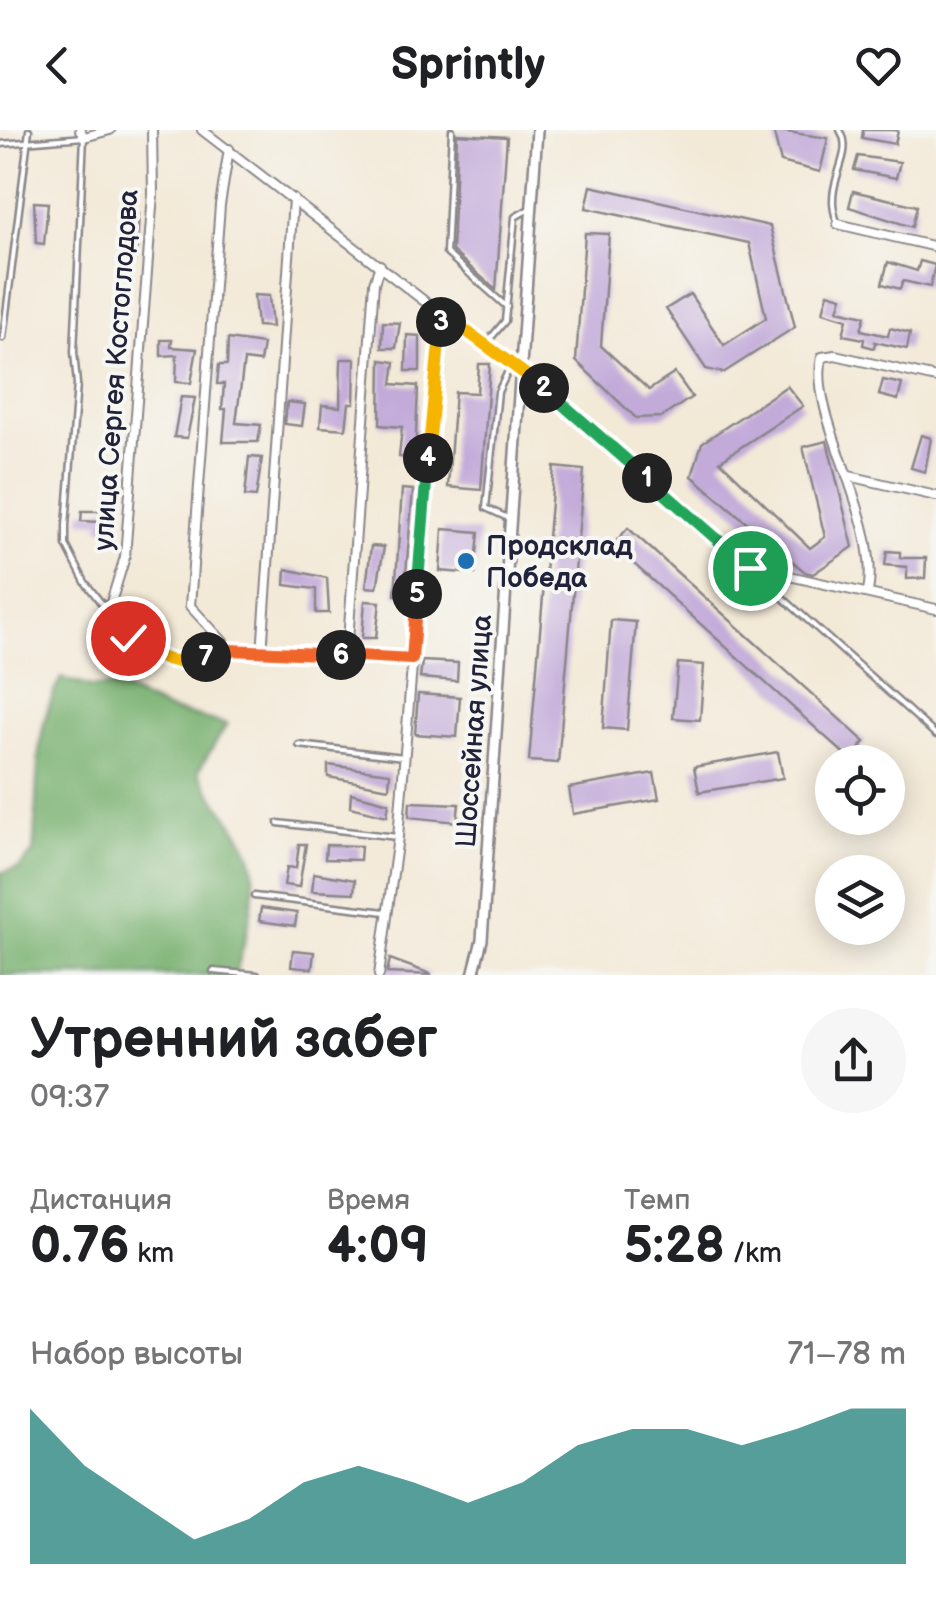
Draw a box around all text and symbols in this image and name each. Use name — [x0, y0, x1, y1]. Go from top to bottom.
icon: back — [30, 38, 85, 93]
text: Sprintly — [391, 38, 545, 93]
icon: heart — [851, 38, 906, 93]
street label: улица Сергея Костоглодова — [87, 188, 146, 552]
pin: 3 — [416, 297, 466, 347]
text: 3 — [433, 305, 449, 338]
pin: 2 — [519, 363, 569, 413]
text: 2 — [536, 371, 552, 404]
pin: 4 — [403, 433, 453, 483]
text: 4 — [420, 441, 436, 474]
pin: 1 — [622, 453, 672, 503]
text: 1 — [641, 461, 653, 494]
pin — [708, 526, 793, 611]
place label: Продсклад Победа — [486, 530, 633, 595]
icon: arrive — [723, 541, 778, 596]
marker: Продсклад Победа — [455, 550, 477, 572]
pin: 5 — [392, 569, 442, 619]
text: 5 — [409, 577, 425, 610]
pin — [86, 596, 171, 681]
icon: check — [101, 611, 156, 666]
street label: Шоссейная улица — [450, 613, 499, 849]
pin: 6 — [316, 630, 366, 680]
pin: 7 — [181, 632, 231, 682]
text: 6 — [333, 638, 349, 671]
text: 7 — [198, 640, 214, 673]
map controls — [815, 745, 905, 945]
button: locate — [815, 745, 905, 835]
button: layers — [815, 855, 905, 945]
text: Утренний забег — [30, 1007, 438, 1074]
button: share — [801, 1008, 906, 1113]
text: 09:37 — [30, 1078, 109, 1117]
text: Дистанция — [30, 1184, 172, 1217]
text: Время — [327, 1184, 410, 1217]
text: Темп — [624, 1184, 691, 1217]
text: 0.76 — [30, 1217, 130, 1277]
text: 4:09 — [327, 1217, 429, 1277]
text: 5:28 — [624, 1217, 725, 1277]
text: km — [130, 1237, 174, 1270]
text: /km — [725, 1237, 782, 1270]
text: Набор высоты — [30, 1335, 243, 1374]
text: 71–78 m — [787, 1335, 906, 1374]

